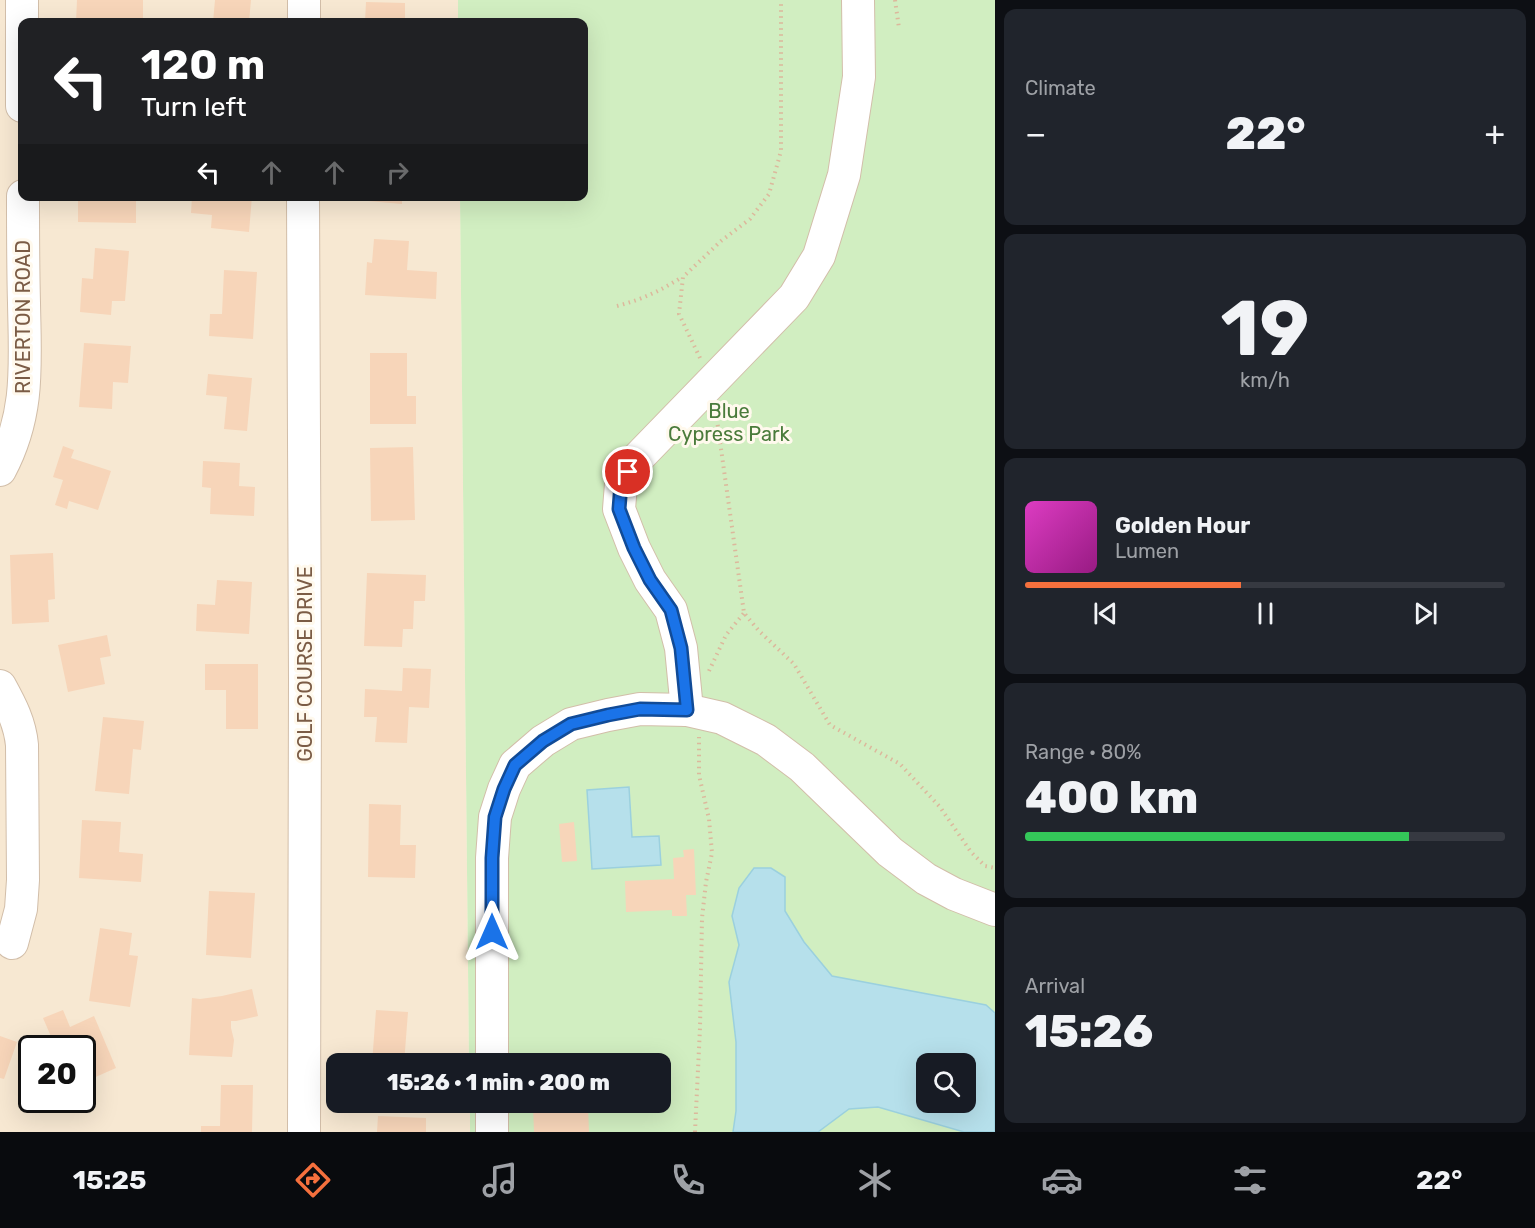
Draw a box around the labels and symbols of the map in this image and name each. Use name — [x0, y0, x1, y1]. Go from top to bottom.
street label: RIVERTON ROAD — [11, 240, 35, 394]
park label: Blue Cypress Park — [668, 399, 791, 446]
pin — [602, 446, 653, 497]
street label: GOLF COURSE DRIVE — [293, 566, 317, 762]
position arrow — [460, 900, 524, 964]
speed limit sign: 20 — [18, 1035, 96, 1113]

